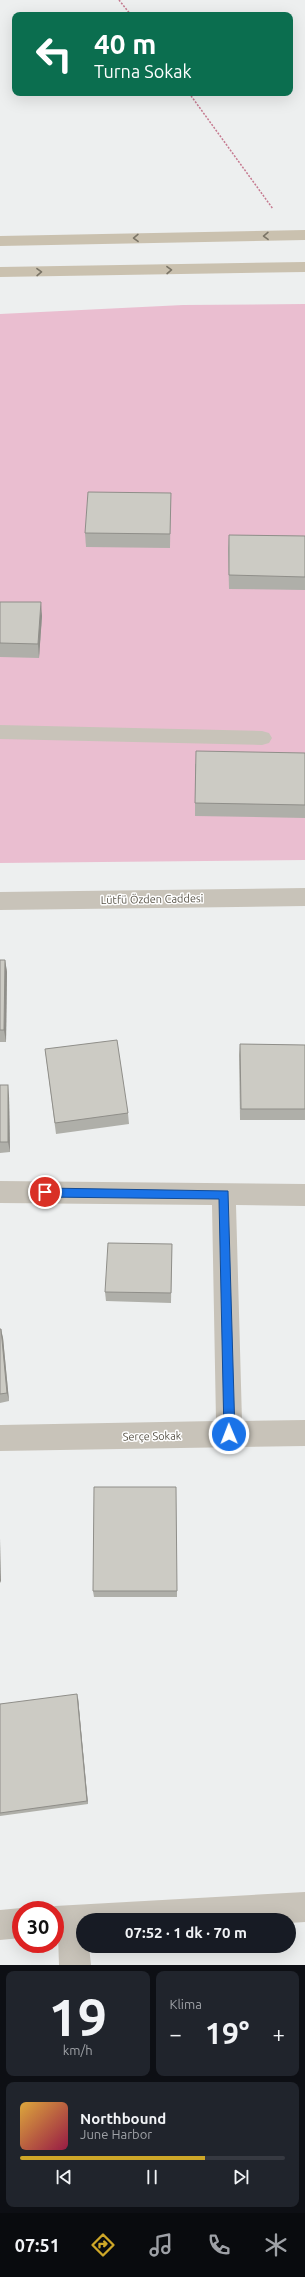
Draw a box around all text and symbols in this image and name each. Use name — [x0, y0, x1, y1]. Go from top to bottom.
icon: left — [28, 28, 80, 80]
text: 40 m — [94, 28, 156, 59]
text: Turna Sokak — [94, 61, 192, 81]
one-way arrow — [263, 232, 269, 240]
one-way arrow — [133, 234, 139, 242]
one-way arrow — [166, 265, 172, 274]
one-way arrow — [36, 268, 42, 276]
street label: Lütfü Özden Caddesi — [101, 892, 203, 906]
pin — [28, 1175, 62, 1209]
icon: arrive — [34, 1181, 56, 1203]
position arrow — [208, 1413, 250, 1455]
street label: Serçe Sokak — [123, 1429, 182, 1443]
speed limit sign: 30 — [12, 1901, 64, 1953]
text: 07:52 · 1 dk · 70 m — [125, 1924, 247, 1941]
text: 19 — [48, 1988, 107, 2046]
text: Klima — [170, 1997, 202, 2011]
text: 19° — [205, 2016, 249, 2050]
text: − — [170, 2021, 182, 2046]
text: + — [273, 2021, 285, 2046]
text: km/h — [63, 2043, 93, 2057]
text: Northbound — [80, 2110, 166, 2127]
text: June Harbor — [80, 2127, 152, 2141]
icon: previous — [53, 2166, 75, 2188]
icon: pause — [141, 2166, 163, 2188]
icon: next — [230, 2166, 252, 2188]
icon: directions — [89, 2231, 117, 2259]
icon: music — [147, 2231, 175, 2259]
icon: phone — [205, 2231, 233, 2259]
icon: climate — [262, 2231, 290, 2259]
text: 07:51 — [15, 2235, 60, 2255]

